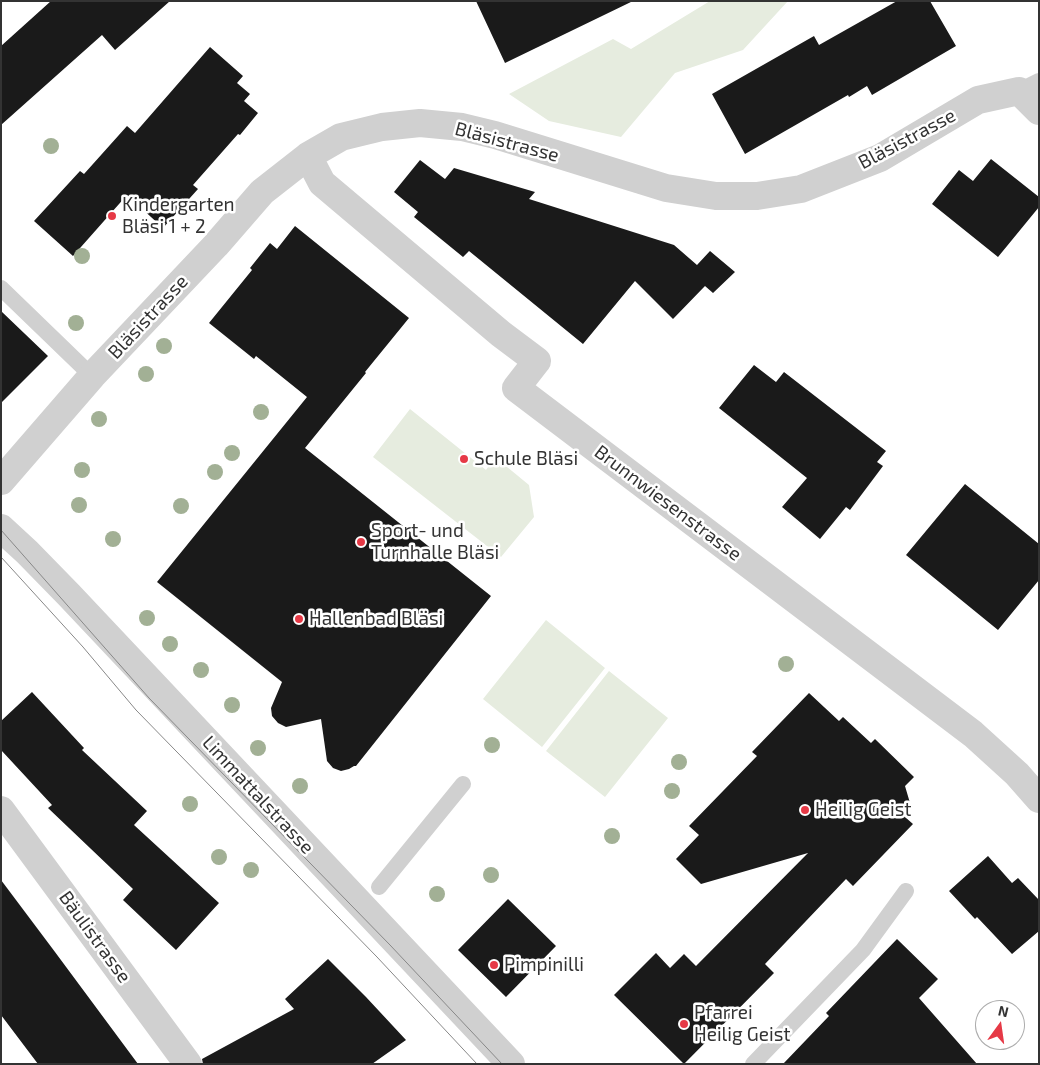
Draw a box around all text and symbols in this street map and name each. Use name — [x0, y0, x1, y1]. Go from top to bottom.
street label: Bläsistrasse — [855, 104, 959, 174]
street label: Bläsistrasse — [453, 117, 561, 167]
place label: Kindergarten Bläsi 1 + 2 — [122, 194, 235, 238]
marker: Kindergarten Bläsi 1 + 2 — [106, 210, 118, 222]
street label: Bläsistrasse — [103, 270, 193, 364]
street label: Brunnwiesenstrasse — [590, 440, 746, 566]
place label: Schule Bläsi — [474, 448, 578, 470]
marker: Schule Bläsi — [458, 453, 470, 465]
place label: Sport- und Turnhalle Bläsi — [371, 520, 499, 564]
marker: Sport- und Turnhalle Bläsi — [355, 536, 367, 548]
place label: Hallenbad Bläsi — [309, 608, 443, 630]
marker: Hallenbad Bläsi — [293, 613, 305, 625]
street label: Limmattalstrasse — [197, 731, 319, 859]
place label: Heilig Geist — [815, 799, 912, 821]
marker: Heilig Geist — [799, 804, 811, 816]
street label: Bäulistrasse — [54, 887, 136, 987]
place label: Pimpinilli — [504, 954, 584, 976]
marker: Pimpinilli — [488, 959, 500, 971]
north arrow — [975, 1000, 1025, 1050]
text: N — [997, 1001, 1010, 1020]
place label: Pfarrei Heilig Geist — [694, 1002, 791, 1046]
marker: Pfarrei Heilig Geist — [678, 1018, 690, 1030]

